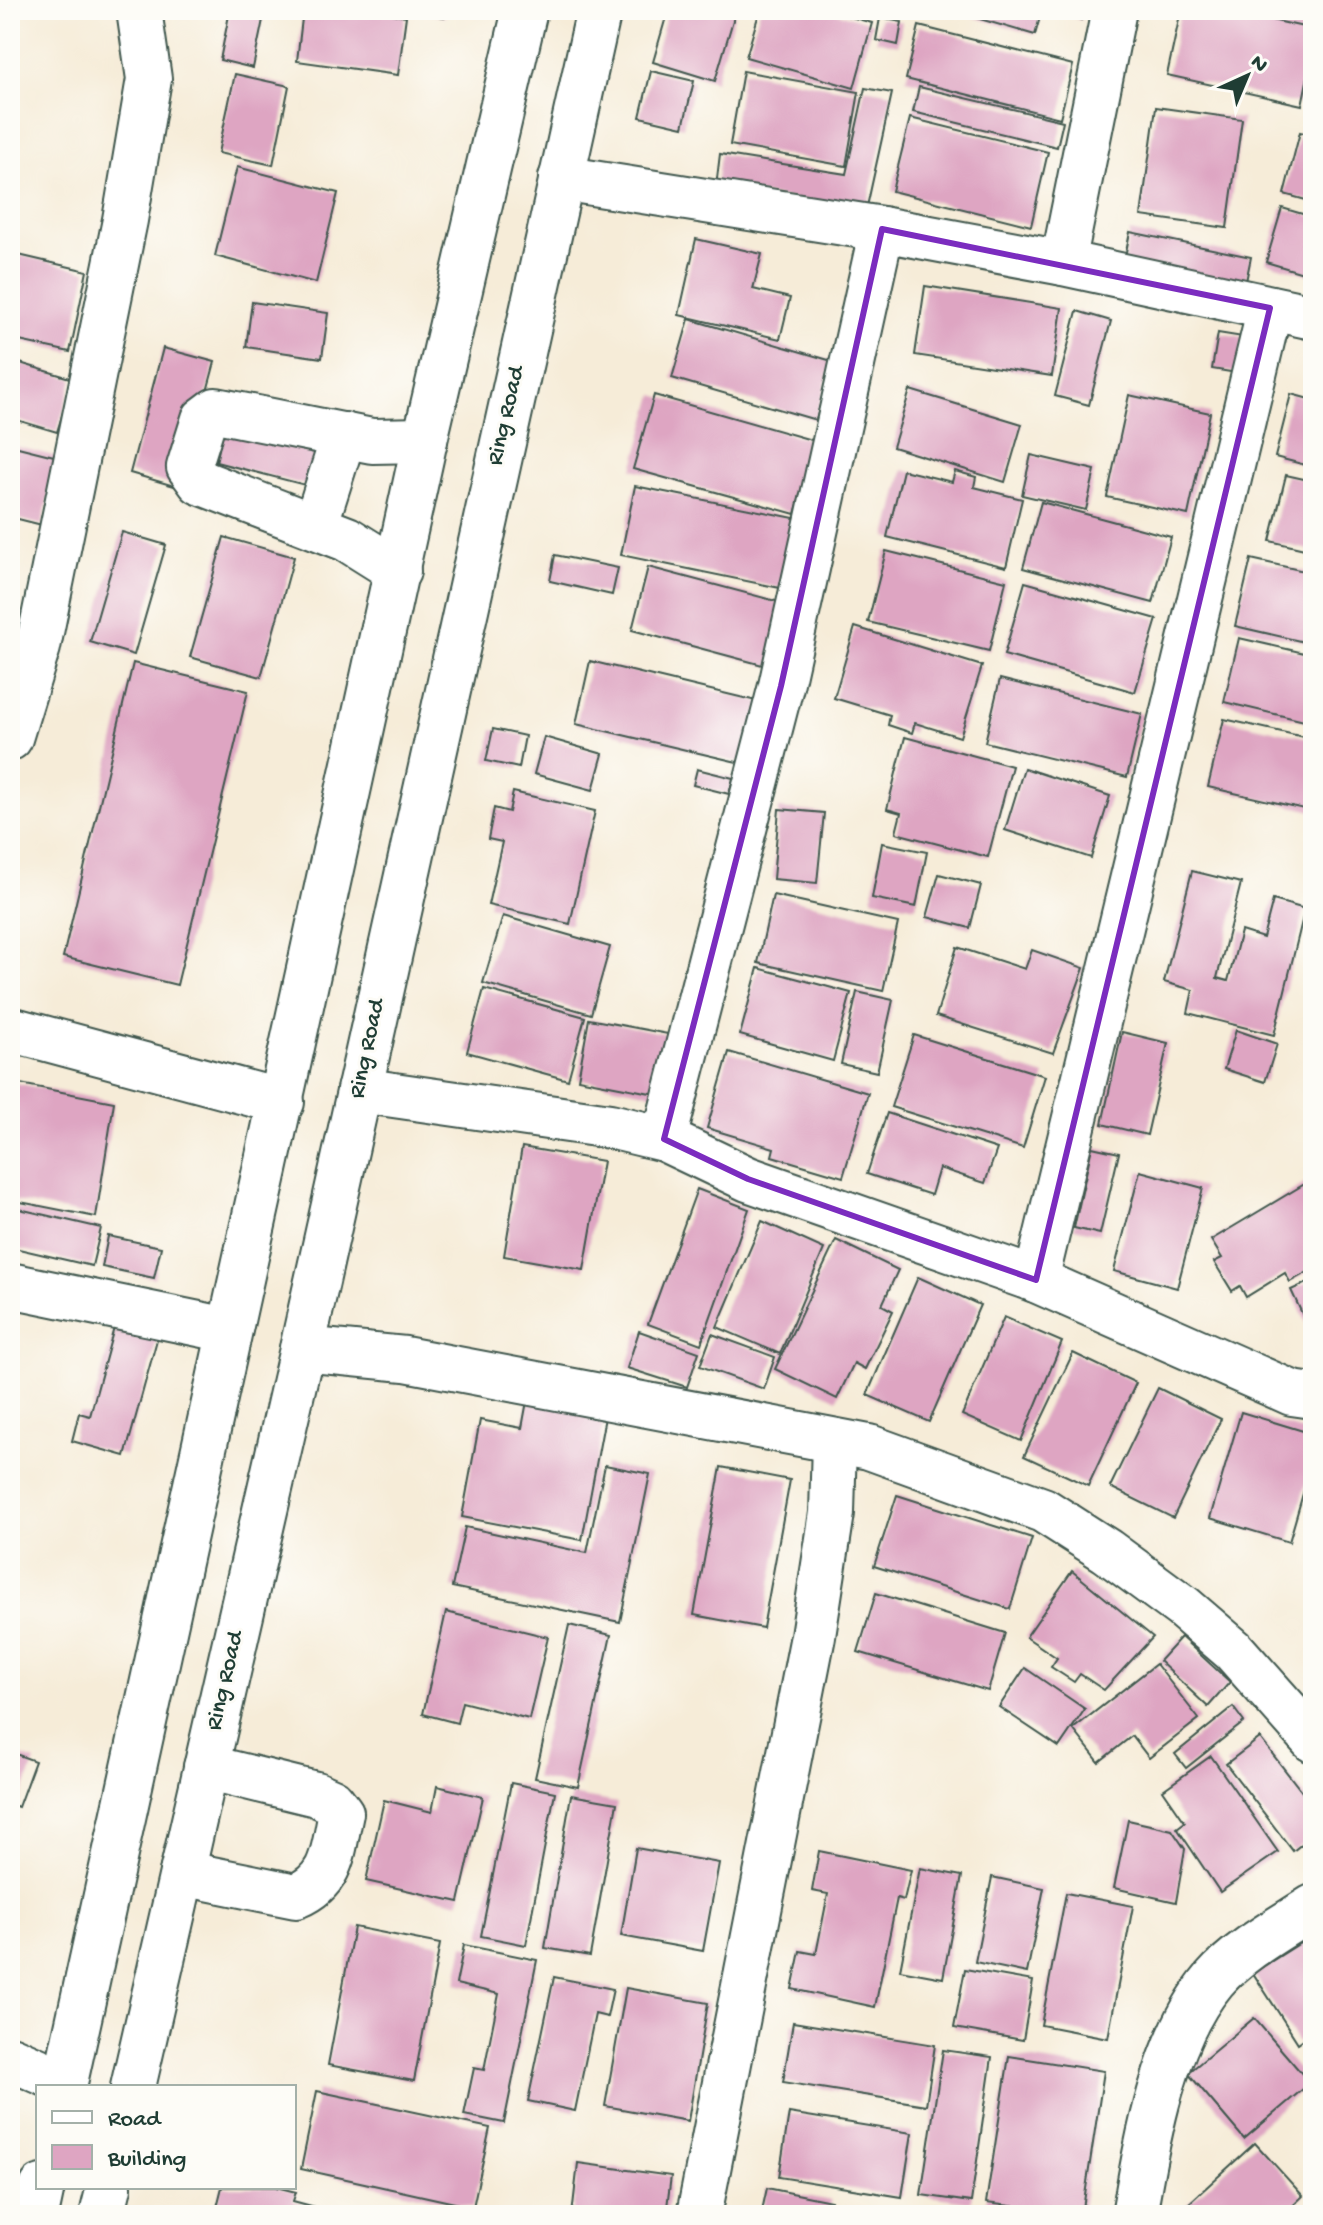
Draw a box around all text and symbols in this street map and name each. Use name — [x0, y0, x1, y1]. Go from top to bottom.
north arrow — [1207, 36, 1287, 116]
text: N — [1244, 50, 1272, 79]
street label: Ring Road — [482, 362, 533, 468]
street label: Ring Road — [343, 995, 393, 1101]
street label: Ring Road — [201, 1627, 252, 1733]
legend — [36, 2085, 296, 2189]
text: Road — [108, 2106, 162, 2135]
text: Building — [107, 2146, 186, 2175]

